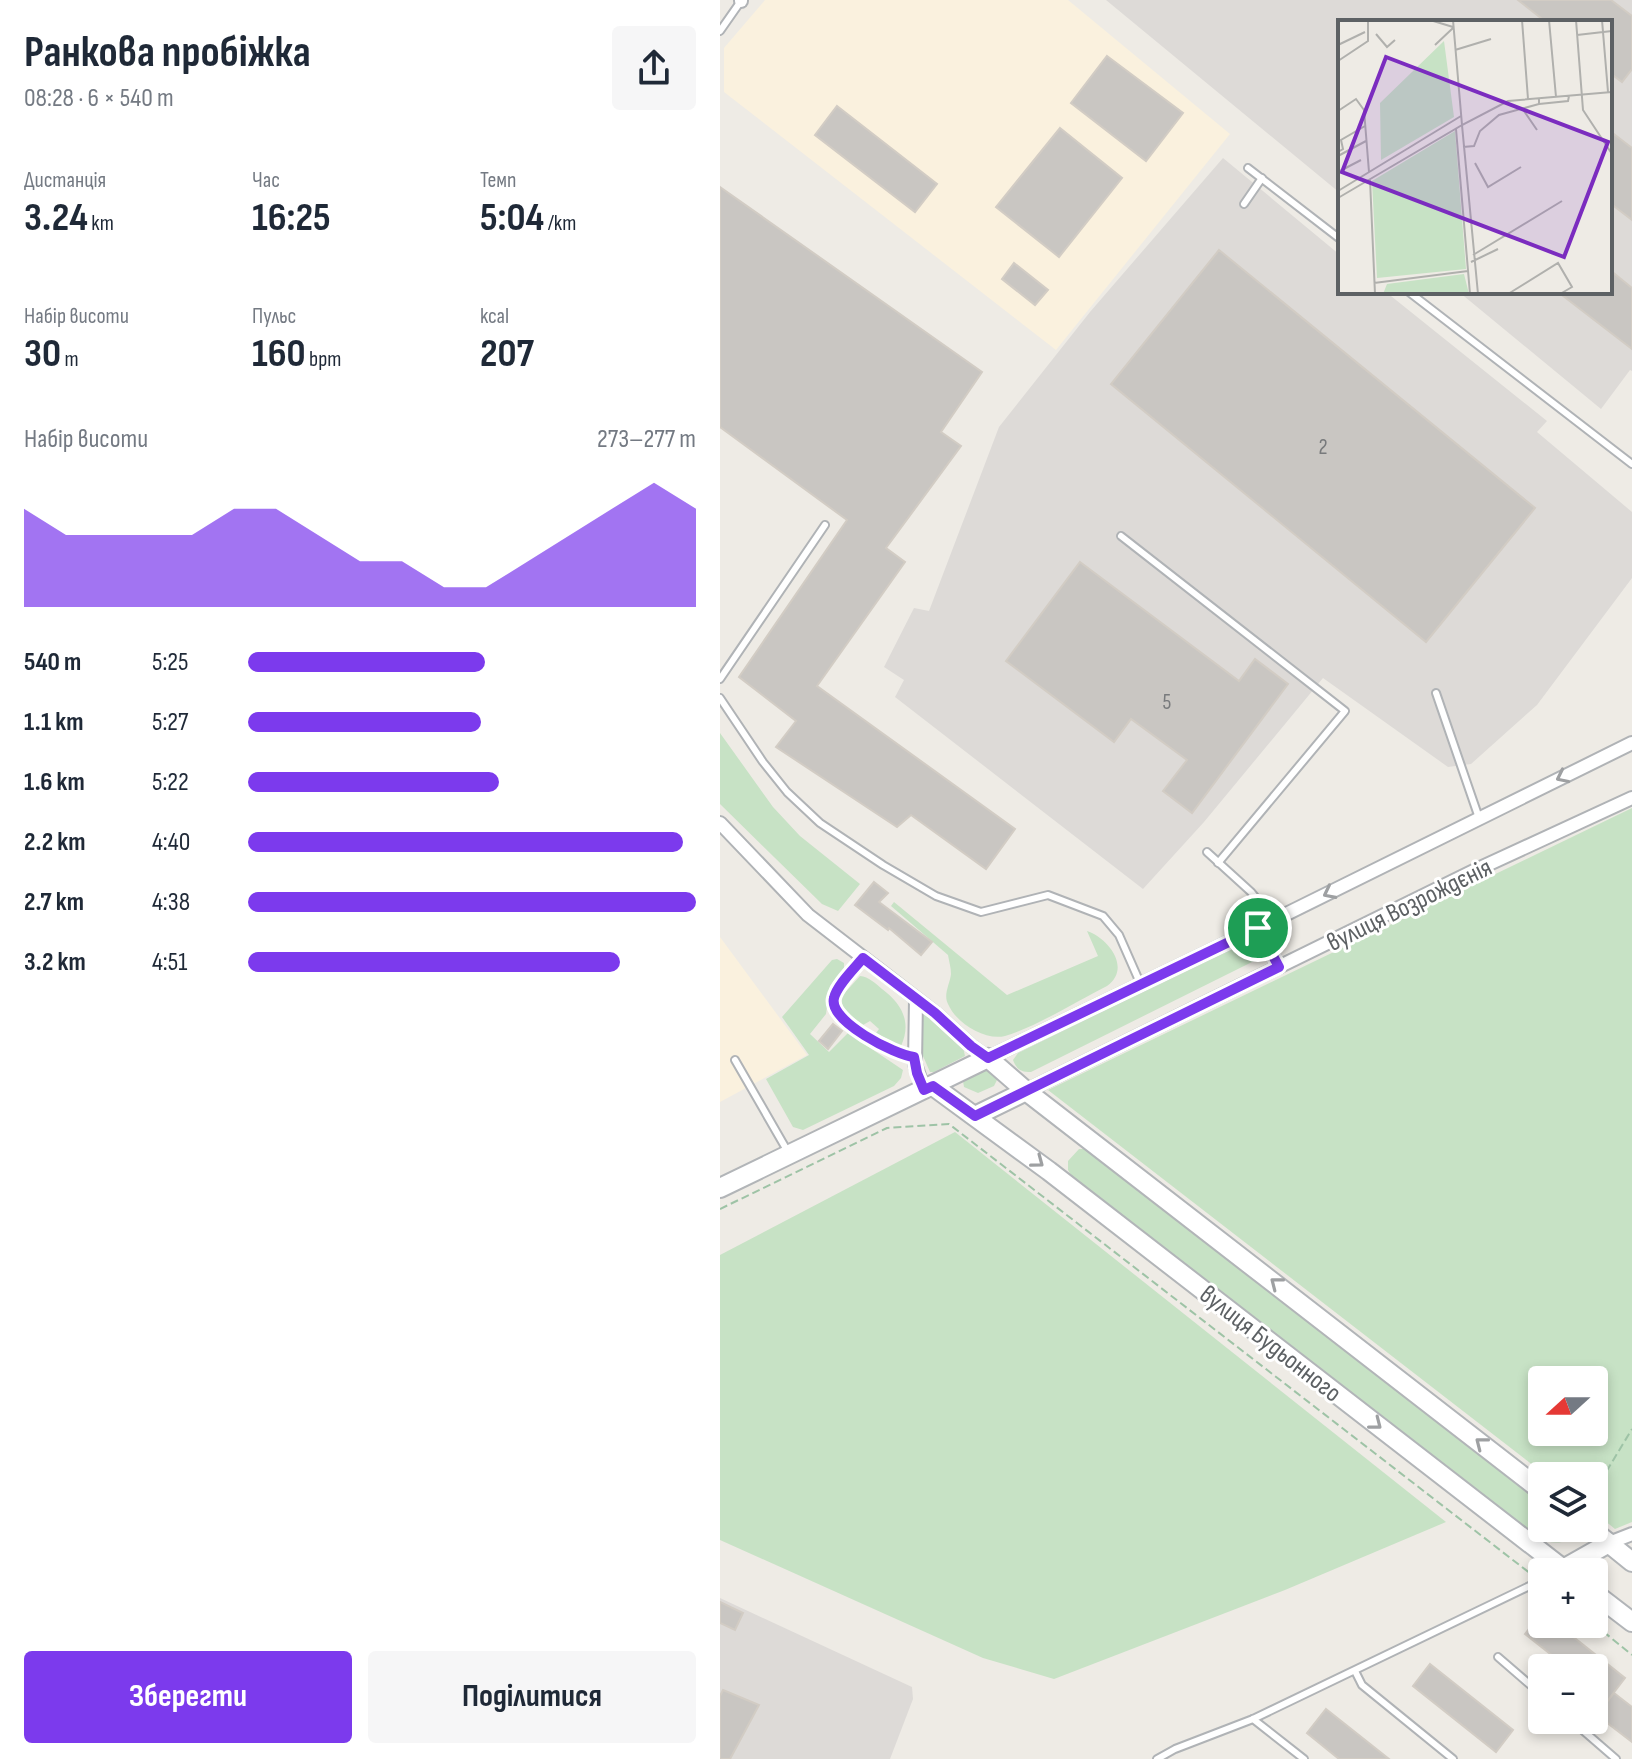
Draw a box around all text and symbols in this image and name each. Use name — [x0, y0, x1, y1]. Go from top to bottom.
inset map — [1338, 20, 1612, 294]
text: Ранкова пробіжка — [24, 26, 311, 79]
button: share — [612, 26, 696, 110]
text: 08:28 · 6 × 540 m — [24, 83, 174, 114]
text: Дистанція — [24, 167, 106, 194]
text: Час — [252, 167, 280, 194]
text: Темп — [480, 167, 516, 194]
text: 3.24 — [24, 194, 88, 242]
text: 16:25 — [252, 194, 331, 242]
text: 5:04 — [480, 194, 544, 242]
text: km — [88, 210, 114, 237]
text: /km — [544, 210, 576, 237]
text: Набір висоти — [24, 303, 129, 330]
text: Пульс — [252, 303, 296, 330]
text: kcal — [480, 303, 509, 330]
text: 30 — [24, 330, 61, 378]
text: 160 — [252, 330, 306, 378]
text: 207 — [480, 330, 534, 378]
text: m — [61, 346, 79, 373]
text: bpm — [306, 346, 341, 373]
text: Набір висоти — [24, 424, 148, 455]
text: 273–277 m — [597, 424, 696, 455]
house number: 2 — [1318, 434, 1328, 461]
text: 540 m — [24, 647, 81, 678]
text: 5:25 — [152, 647, 188, 678]
house number: 5 — [1163, 689, 1172, 716]
text: 1.1 km — [24, 707, 83, 738]
text: 5:27 — [152, 707, 188, 738]
text: 1.6 km — [24, 767, 85, 798]
text: 5:22 — [152, 767, 189, 798]
one-way arrow — [1555, 767, 1570, 783]
text: 2.2 km — [24, 827, 86, 858]
text: 4:40 — [152, 827, 190, 858]
street label: вулиця Возрождєнія — [1322, 852, 1497, 959]
one-way arrow — [1322, 883, 1337, 898]
text: 2.7 km — [24, 887, 84, 918]
text: 4:38 — [152, 887, 190, 918]
pin — [1224, 894, 1292, 962]
icon: arrive — [1236, 906, 1280, 950]
text: 3.2 km — [24, 947, 86, 978]
text: 4:51 — [152, 947, 187, 978]
one-way arrow — [1029, 1153, 1043, 1167]
one-way arrow — [1270, 1278, 1285, 1292]
street label: вулиця Будьонного — [1193, 1279, 1347, 1409]
north arrow — [1528, 1366, 1608, 1446]
map controls — [1528, 1366, 1608, 1734]
one-way arrow — [1367, 1415, 1382, 1429]
one-way arrow — [1475, 1438, 1489, 1452]
button: layers — [1528, 1462, 1608, 1542]
button: + — [1528, 1558, 1608, 1638]
button: Зберегти — [24, 1651, 352, 1743]
button: Поділитися — [368, 1651, 696, 1743]
button: − — [1528, 1654, 1608, 1734]

